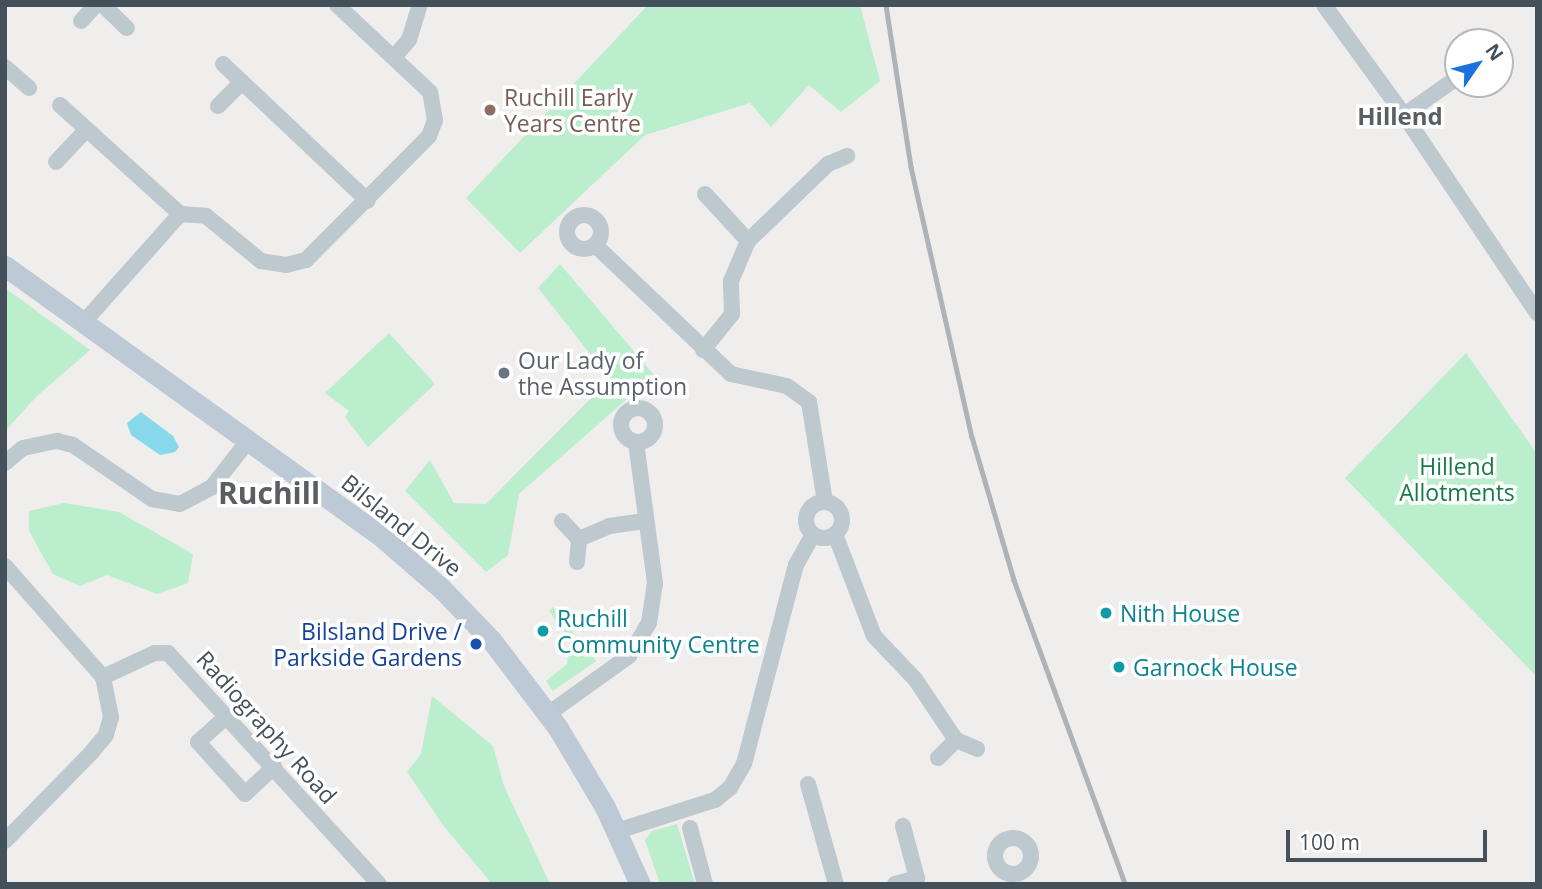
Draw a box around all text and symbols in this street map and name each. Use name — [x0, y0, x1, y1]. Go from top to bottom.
north arrow — [1444, 28, 1514, 98]
text: N — [1479, 38, 1510, 66]
place label: Ruchill Early Years Centre — [504, 83, 641, 137]
marker: Ruchill Early Years Centre — [482, 102, 498, 118]
district label: Hillend — [1357, 102, 1443, 130]
place label: Our Lady of the Assumption — [518, 346, 687, 400]
marker: Our Lady of the Assumption — [496, 365, 512, 381]
park label: Hillend Allotments — [1399, 452, 1515, 506]
street label: Bilsland Drive — [336, 468, 468, 582]
district label: Ruchill — [218, 475, 320, 511]
place label: Nith House — [1120, 599, 1240, 627]
place label: Ruchill Community Centre — [557, 604, 760, 658]
marker: Nith House — [1098, 605, 1114, 621]
place label: Bilsland Drive / Parkside Gardens — [273, 617, 462, 671]
marker: Ruchill Community Centre — [535, 623, 551, 639]
marker: Bilsland Drive / Parkside Gardens — [468, 636, 484, 652]
street label: Radiography Road — [191, 645, 343, 809]
place label: Garnock House — [1133, 653, 1298, 681]
marker: Garnock House — [1111, 659, 1127, 675]
scale bar — [1290, 816, 1491, 860]
text: 100 m — [1299, 828, 1360, 856]

